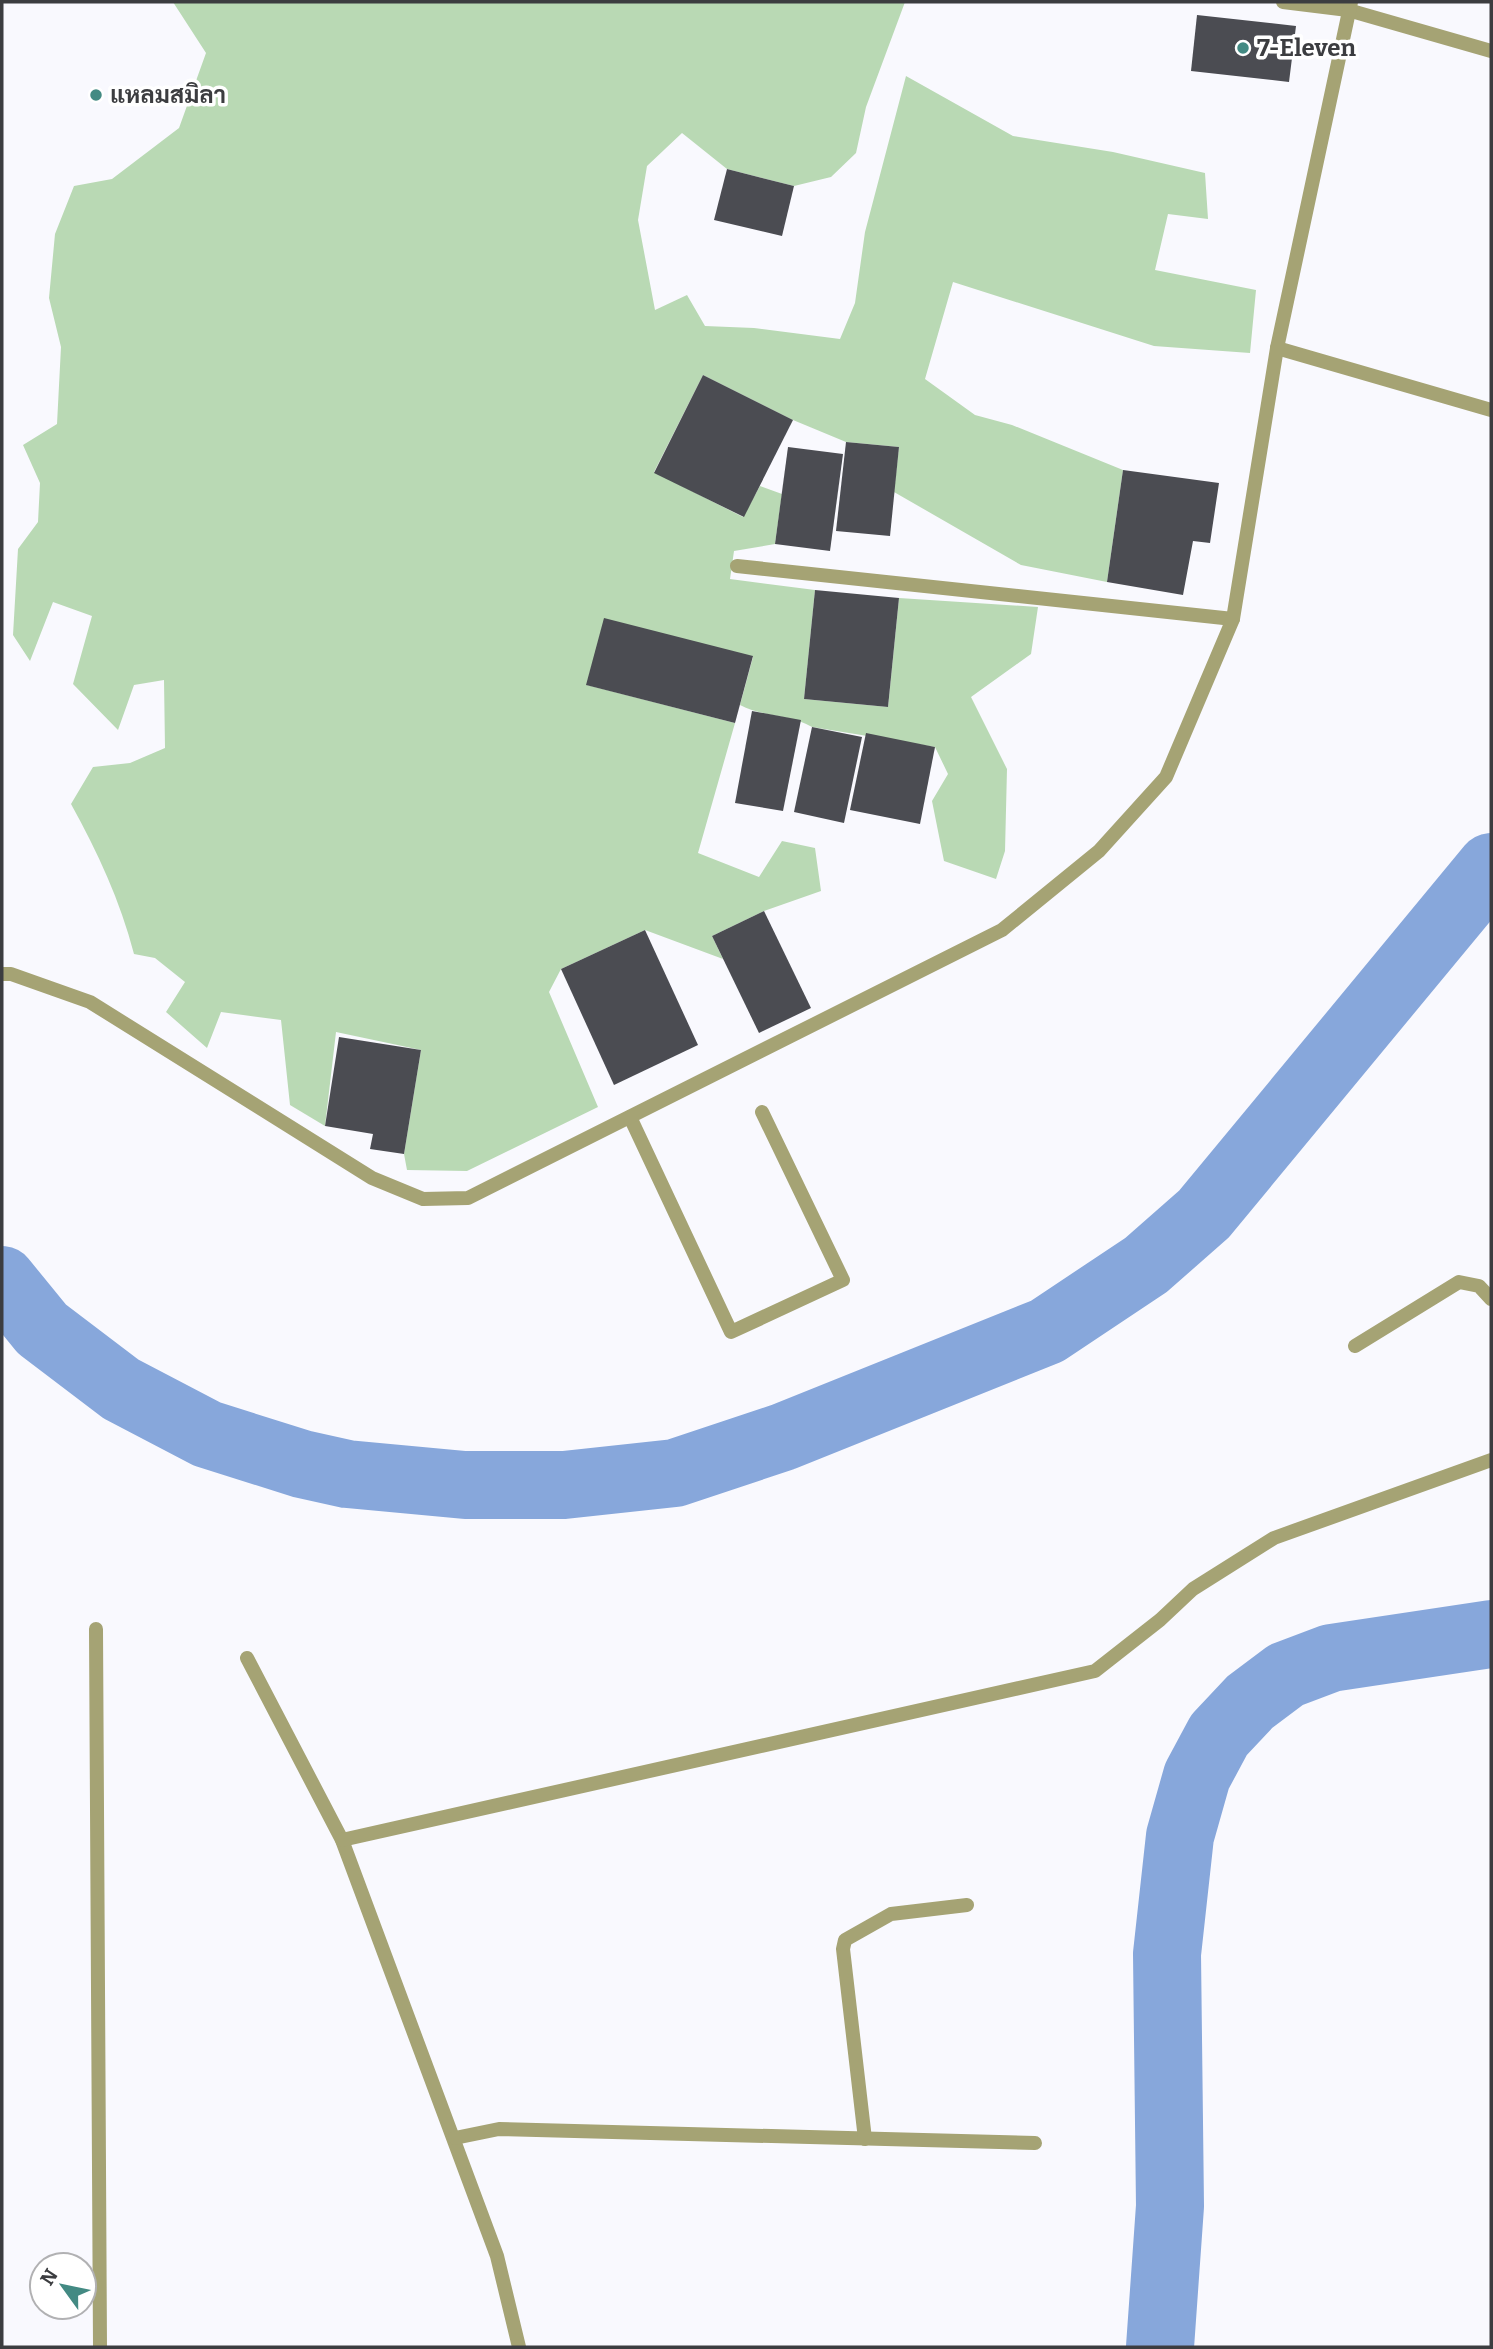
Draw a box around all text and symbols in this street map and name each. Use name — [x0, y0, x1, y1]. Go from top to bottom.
place label: 7-Eleven — [1257, 34, 1356, 62]
marker: 7-Eleven — [1235, 40, 1251, 56]
place label: แหลมสมิลา — [110, 81, 226, 109]
marker: แหลมสมิลา — [88, 87, 104, 103]
north arrow — [28, 2251, 98, 2321]
text: N — [36, 2264, 63, 2289]

